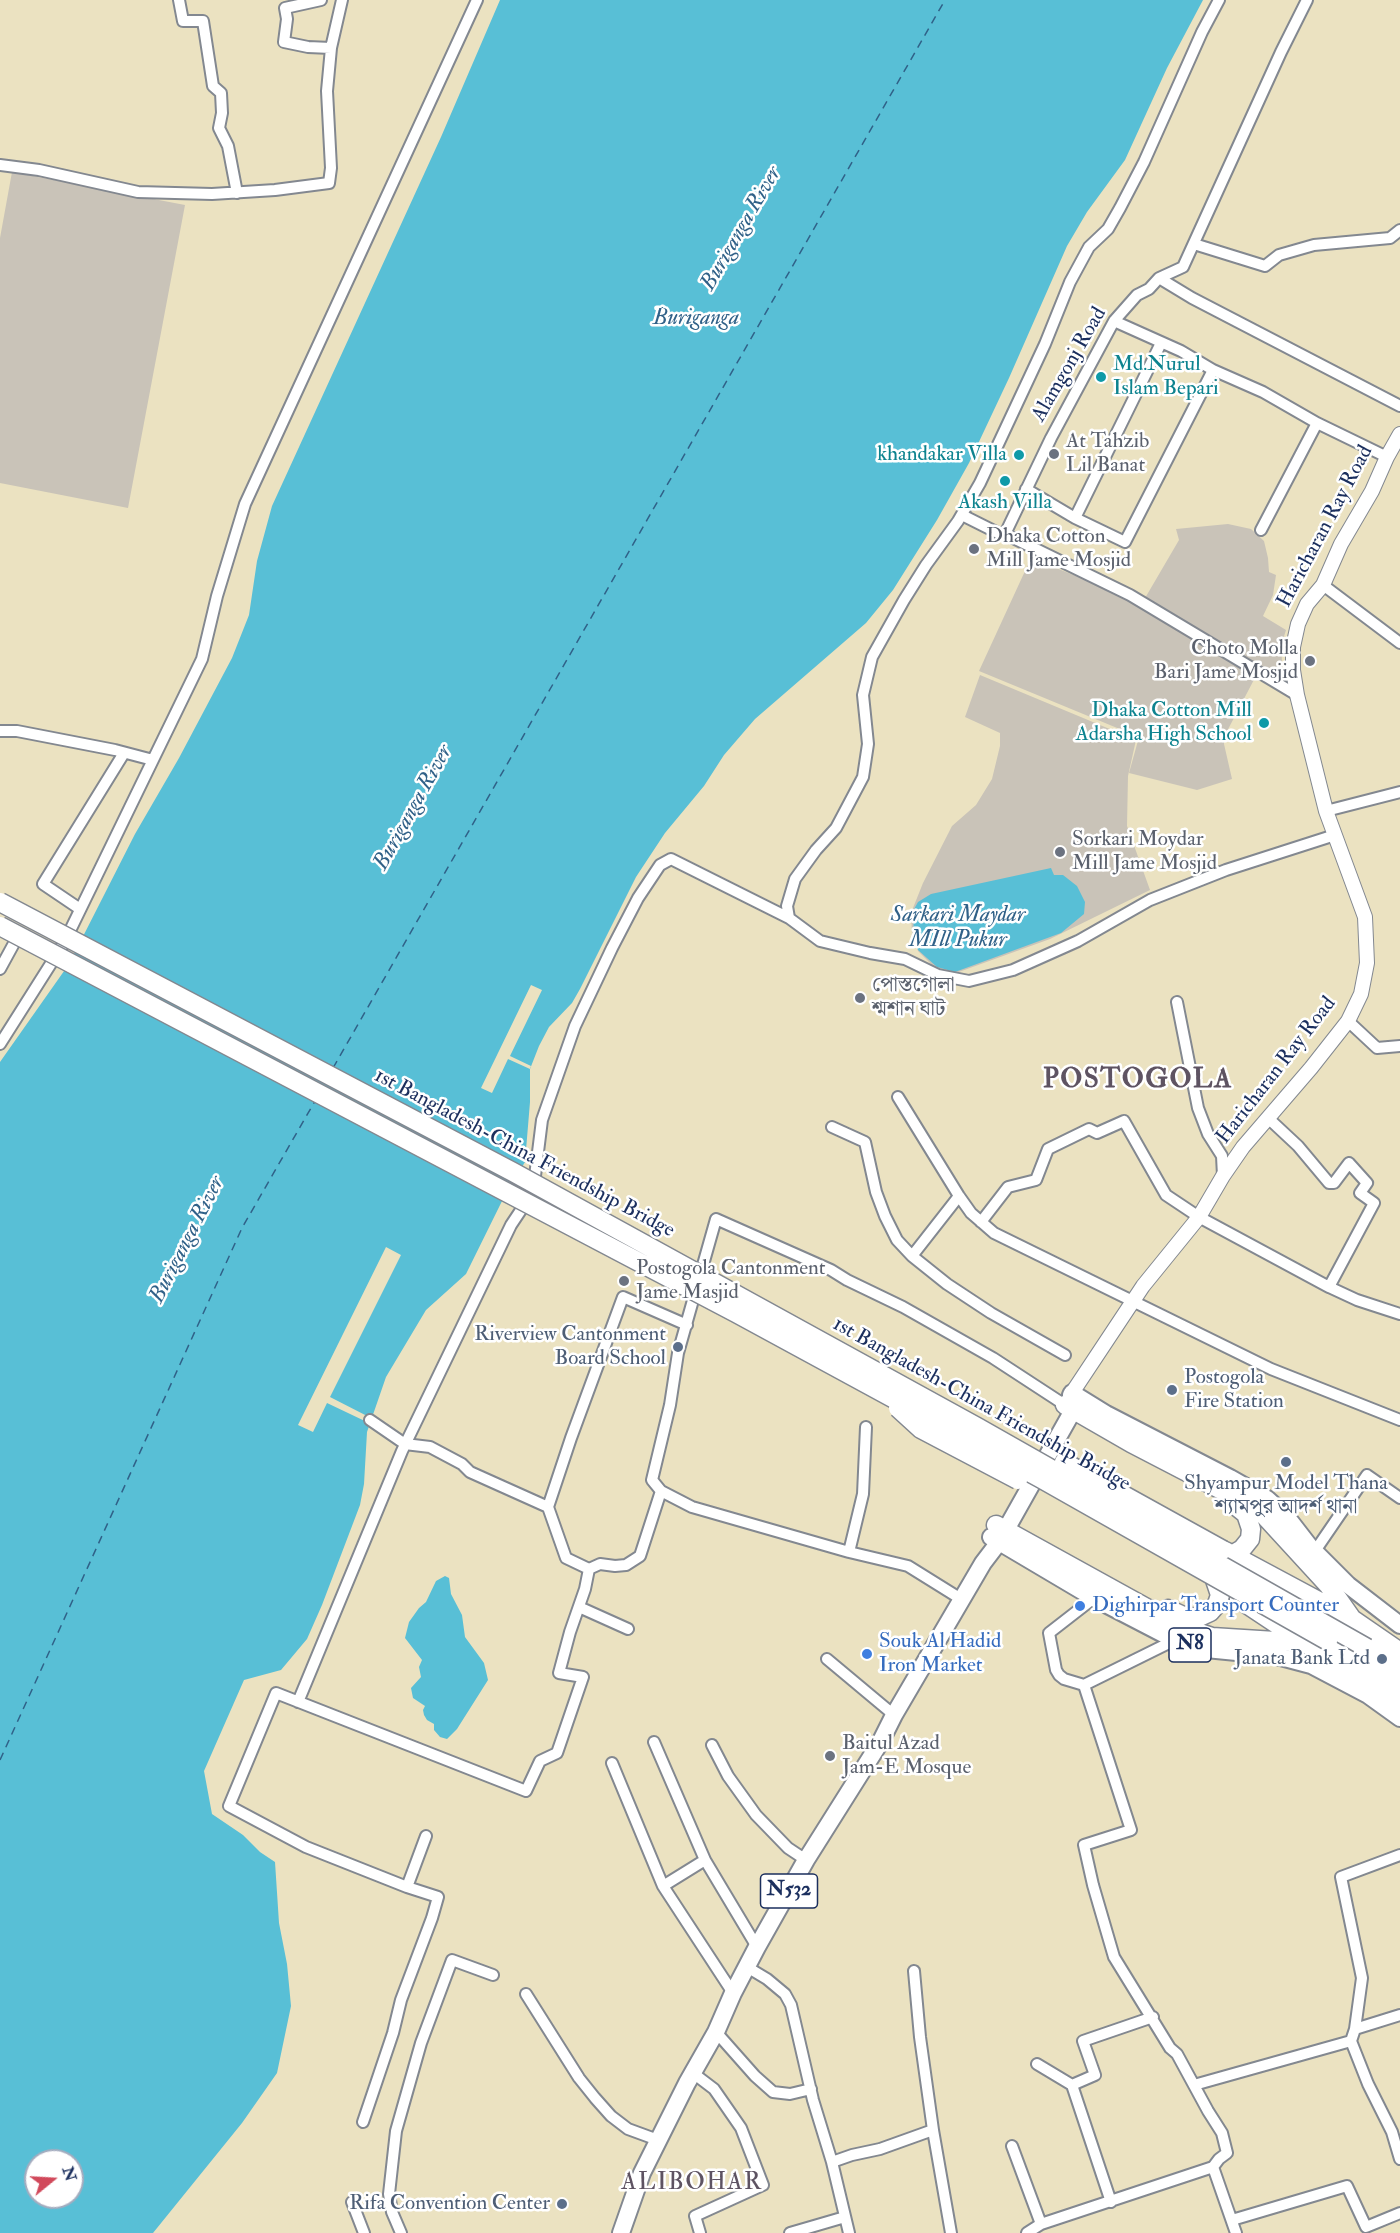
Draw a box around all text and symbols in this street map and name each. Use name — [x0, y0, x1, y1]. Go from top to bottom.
water label: Buriganga River — [696, 162, 788, 296]
street label: Alamgonj Road — [1027, 303, 1113, 427]
water label: Buriganga — [653, 306, 739, 332]
place label: Md.Nurul Islam Bepari — [1113, 352, 1219, 402]
marker: Md.Nurul Islam Bepari — [1094, 370, 1108, 384]
place label: At Tahzib Lil Banat — [1066, 429, 1149, 479]
place label: khandakar Villa — [877, 442, 1007, 468]
street label: Haricharan Ray Road — [1273, 442, 1379, 612]
marker: At Tahzib Lil Banat — [1047, 447, 1061, 461]
marker: khandakar Villa — [1012, 448, 1026, 462]
marker: Akash Villa — [998, 474, 1012, 488]
place label: Akash Villa — [958, 490, 1052, 516]
place label: Dhaka Cotton Mill Jame Mosjid — [986, 524, 1131, 574]
marker: Dhaka Cotton Mill Jame Mosjid — [967, 542, 981, 556]
place label: Choto Molla Bari Jame Mosjid — [1154, 636, 1298, 686]
marker: Choto Molla Bari Jame Mosjid — [1303, 654, 1317, 668]
place label: Dhaka Cotton Mill Adarsha High School — [1075, 698, 1252, 748]
marker: Dhaka Cotton Mill Adarsha High School — [1257, 716, 1271, 730]
water label: Buriganga River — [369, 741, 459, 875]
place label: Sorkari Moydar Mill Jame Mosjid — [1072, 827, 1217, 877]
marker: Sorkari Moydar Mill Jame Mosjid — [1053, 845, 1067, 859]
water label: Sarkari Maydar MIll Pukur — [891, 903, 1025, 954]
place label: পোস্তগোলা শ্মশান ঘাট — [872, 973, 955, 1023]
marker: পোস্তগোলা শ্মশান ঘাট — [853, 991, 867, 1005]
street label: Haricharan Ray Road — [1212, 992, 1342, 1150]
street label: 1st Bangladesh-China Friendship Bridge — [370, 1064, 678, 1244]
district label: POSTOGOLA — [1043, 1065, 1233, 1097]
water label: Buriganga River — [145, 1172, 231, 1308]
place label: Postogola Cantonment Jame Masjid — [636, 1256, 825, 1306]
marker: Postogola Cantonment Jame Masjid — [617, 1274, 631, 1288]
street label: 1st Bangladesh-China Friendship Bridge — [828, 1312, 1134, 1498]
place label: Riverview Cantonment Board School — [474, 1322, 666, 1372]
marker: Riverview Cantonment Board School — [671, 1340, 685, 1354]
place label: Postogola Fire Station — [1184, 1365, 1284, 1415]
marker: Postogola Fire Station — [1165, 1383, 1179, 1397]
marker: Shyampur Model Thana শ্যামপুর আদর্শ থানা — [1279, 1455, 1293, 1469]
place label: Shyampur Model Thana শ্যামপুর আদর্শ থানা — [1184, 1471, 1388, 1521]
place label: Dighirpar Transport Counter — [1092, 1593, 1339, 1619]
marker: Dighirpar Transport Counter — [1073, 1599, 1087, 1613]
road number: N8 — [1169, 1628, 1211, 1662]
place label: Souk Al Hadid Iron Market — [879, 1629, 1001, 1679]
place label: Janata Bank Ltd — [1234, 1646, 1370, 1672]
marker: Souk Al Hadid Iron Market — [860, 1647, 874, 1661]
marker: Janata Bank Ltd — [1375, 1652, 1389, 1666]
place label: Baitul Azad Jam-E Mosque — [842, 1731, 971, 1781]
marker: Baitul Azad Jam-E Mosque — [823, 1749, 837, 1763]
road number: N532 — [760, 1874, 818, 1908]
north arrow — [24, 2149, 84, 2209]
text: N — [57, 2164, 81, 2184]
district label: ALIBOHAR — [621, 2170, 763, 2198]
place label: Rifa Convention Center — [349, 2191, 550, 2217]
marker: Rifa Convention Center — [555, 2197, 569, 2211]

